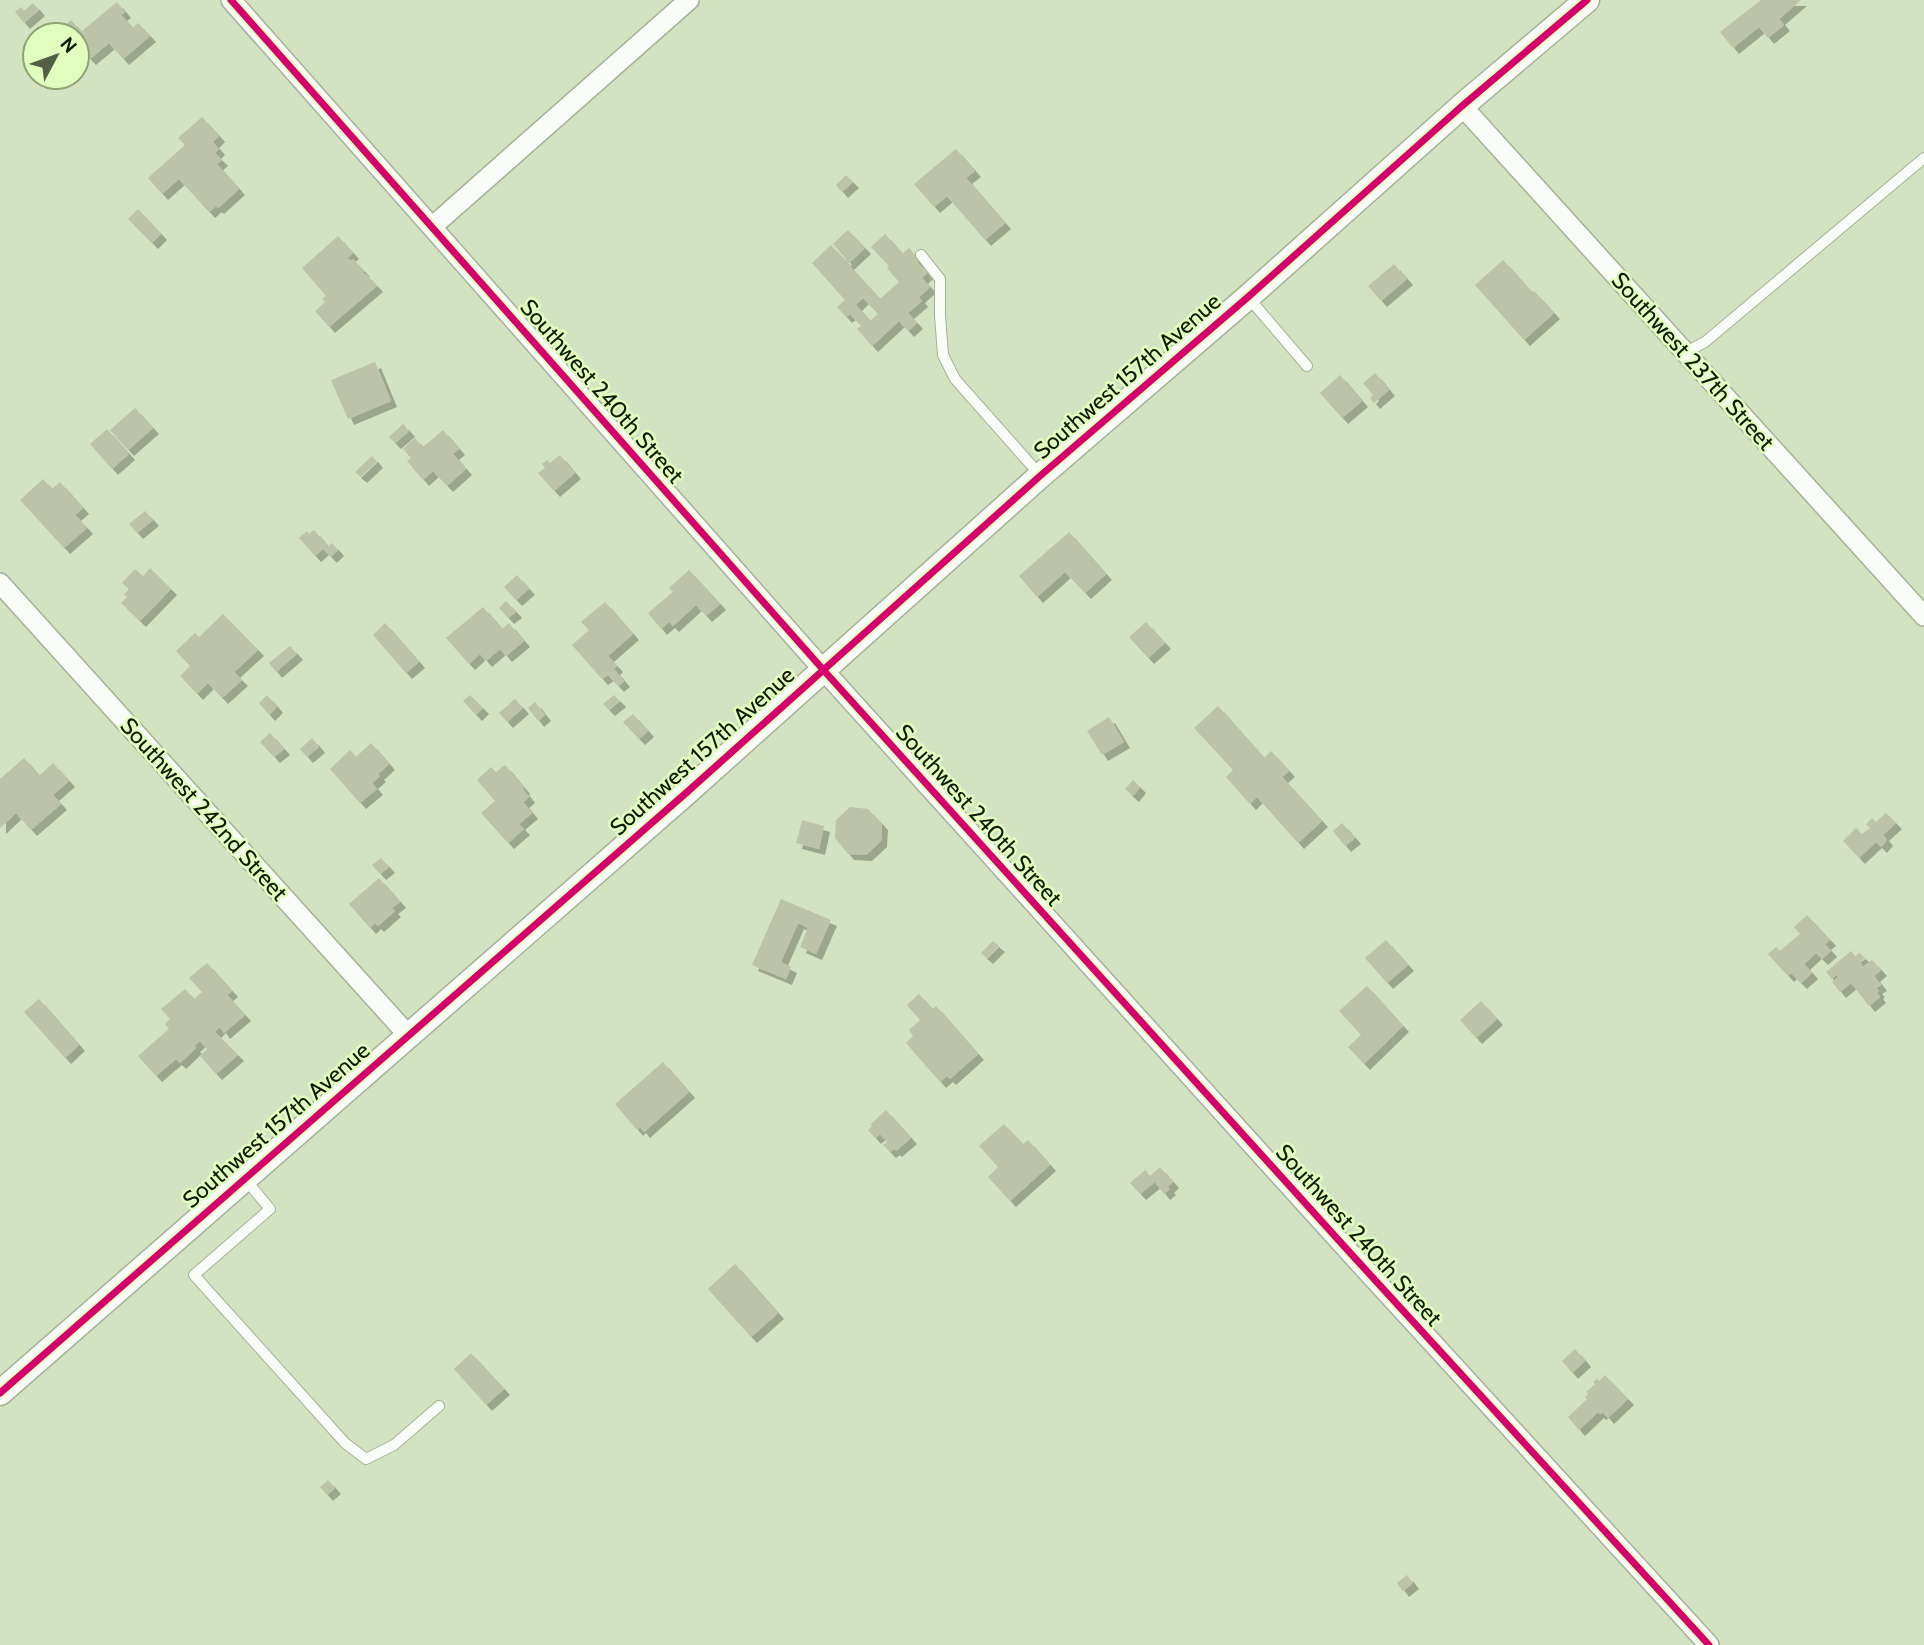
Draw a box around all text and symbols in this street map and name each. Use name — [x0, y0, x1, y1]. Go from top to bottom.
north arrow — [21, 21, 91, 91]
text: N — [55, 33, 82, 58]
street label: Southwest 237th Street — [1606, 266, 1780, 456]
street label: Southwest 157th Avenue — [1028, 287, 1226, 465]
street label: Southwest 240th Street — [514, 293, 690, 489]
street label: Southwest 157th Avenue — [604, 661, 800, 841]
street label: Southwest 242nd Street — [115, 712, 294, 906]
street label: Southwest 240th Street — [890, 718, 1068, 912]
street label: Southwest 157th Avenue — [177, 1036, 375, 1214]
street label: Southwest 240th Street — [1270, 1138, 1448, 1332]

